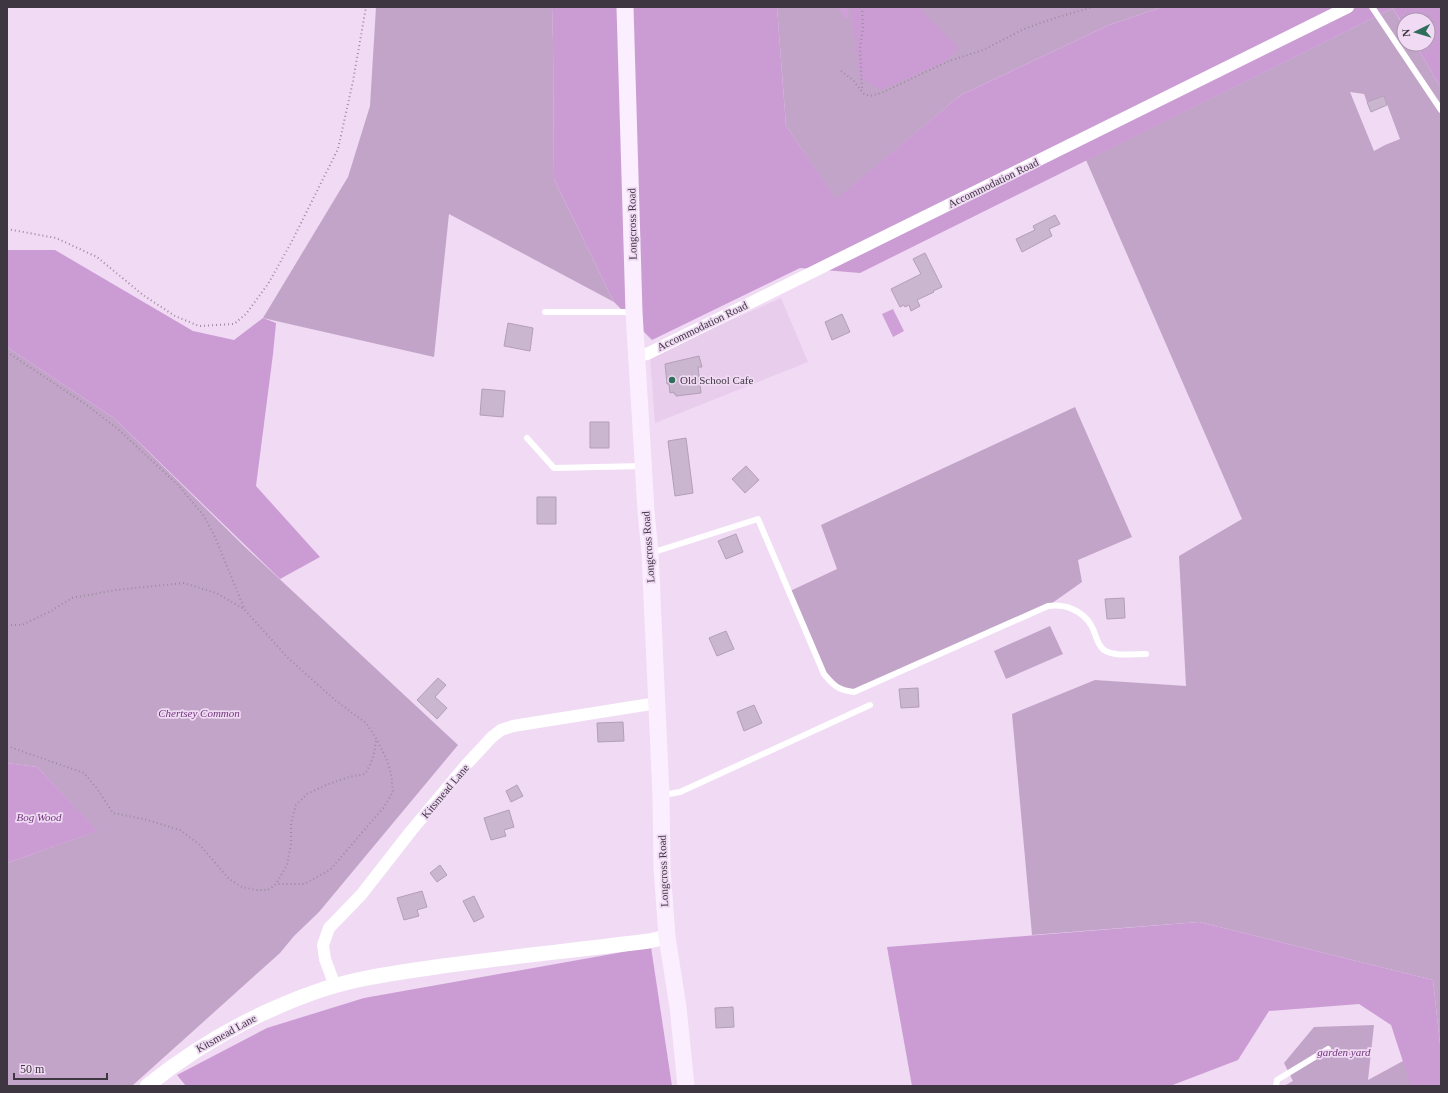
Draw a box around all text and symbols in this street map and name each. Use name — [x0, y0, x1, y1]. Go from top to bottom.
north arrow — [1396, 12, 1436, 52]
text: N — [1400, 28, 1412, 37]
street label: Accommodation Road — [946, 156, 1041, 210]
street label: Longcross Road — [625, 188, 639, 260]
street label: Accommodation Road — [655, 299, 750, 353]
place label: Old School Cafe — [680, 374, 753, 386]
marker: Old School Cafe — [667, 375, 677, 385]
street label: Longcross Road — [639, 510, 656, 583]
park label: Chertsey Common — [158, 707, 240, 719]
street label: Kitsmead Lane — [419, 761, 471, 820]
park label: Bog Wood — [16, 811, 62, 823]
street label: Longcross Road — [656, 834, 670, 907]
street label: Kitsmead Lane — [194, 1011, 258, 1054]
park label: garden yard — [1317, 1046, 1371, 1058]
scale bar — [14, 1055, 107, 1081]
text: 50 m — [20, 1062, 45, 1076]

